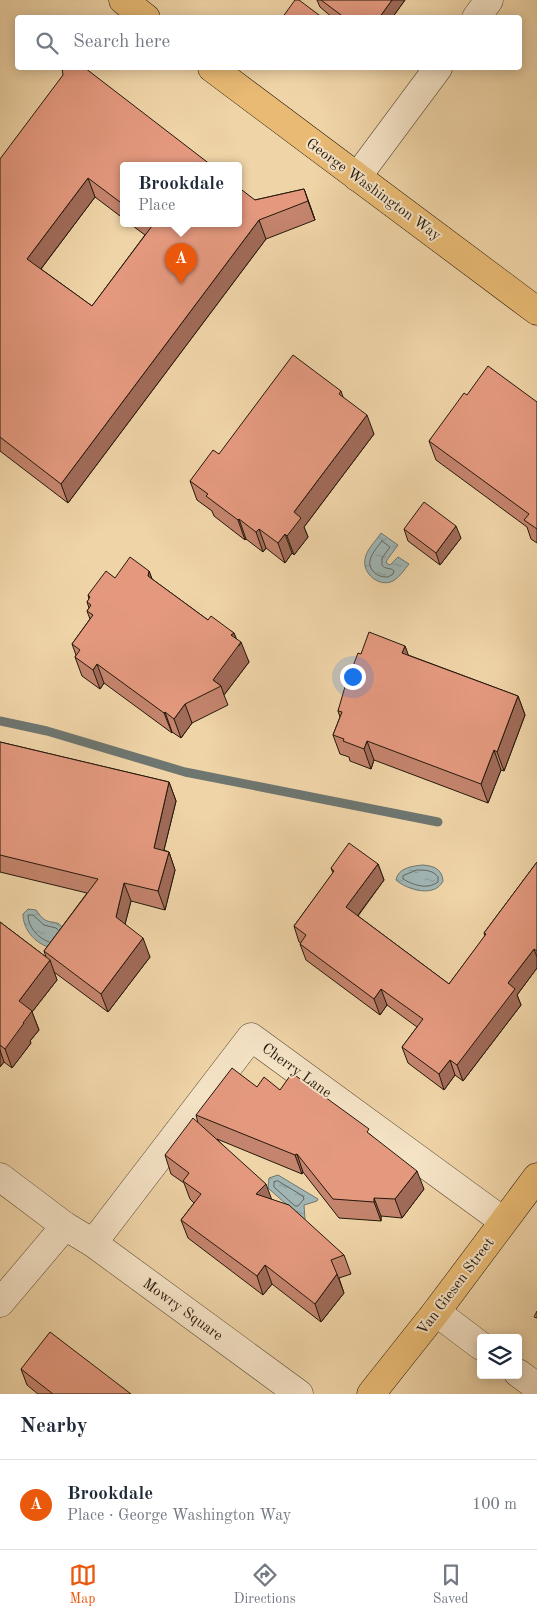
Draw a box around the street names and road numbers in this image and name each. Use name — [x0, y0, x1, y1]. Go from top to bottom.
street label: George Washington Way — [303, 136, 443, 244]
street label: Cherry Lane — [259, 1041, 334, 1101]
street label: Van Giesen Street — [415, 1236, 497, 1338]
street label: Mowry Square — [139, 1276, 225, 1344]

